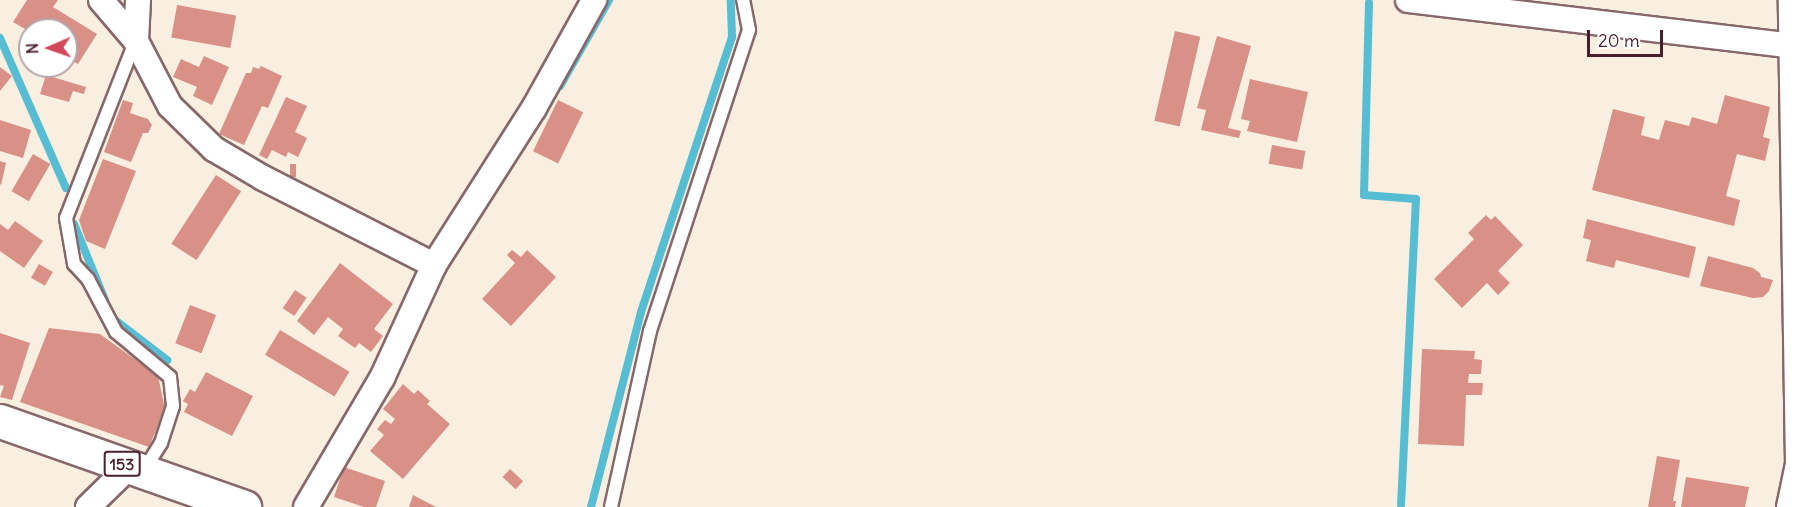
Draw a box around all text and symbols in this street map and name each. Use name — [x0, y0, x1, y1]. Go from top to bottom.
north arrow — [18, 18, 78, 78]
scale bar — [1590, 18, 1666, 56]
text: 20 m — [1598, 29, 1640, 52]
text: N — [22, 43, 42, 54]
road number: 153 — [102, 451, 142, 477]

